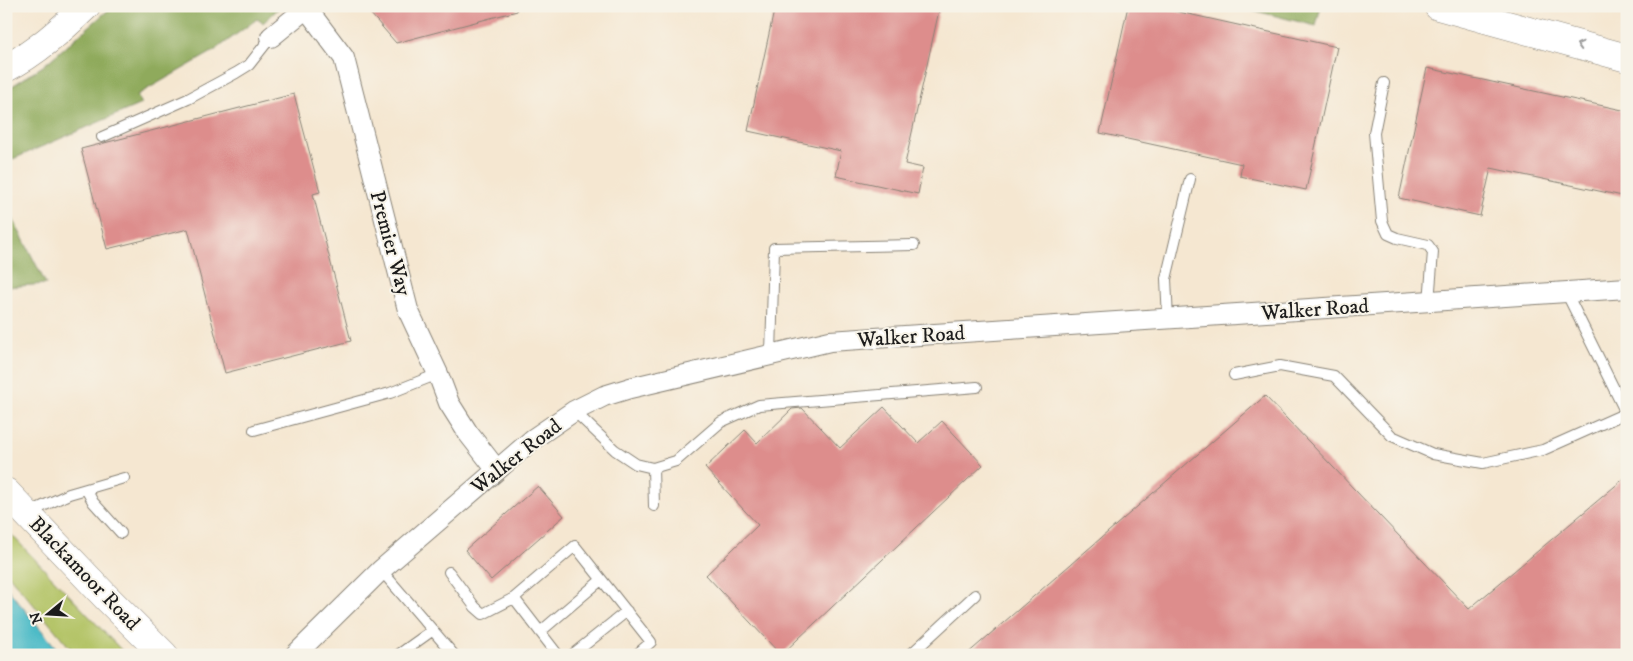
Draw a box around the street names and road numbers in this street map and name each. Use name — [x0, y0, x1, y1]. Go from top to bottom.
street label: Premier Way — [364, 188, 417, 300]
street label: Walker Road — [1259, 293, 1370, 327]
street label: Walker Road — [855, 320, 966, 354]
street label: Walker Road — [465, 413, 568, 501]
street label: Blackamoor Road — [23, 511, 146, 637]

